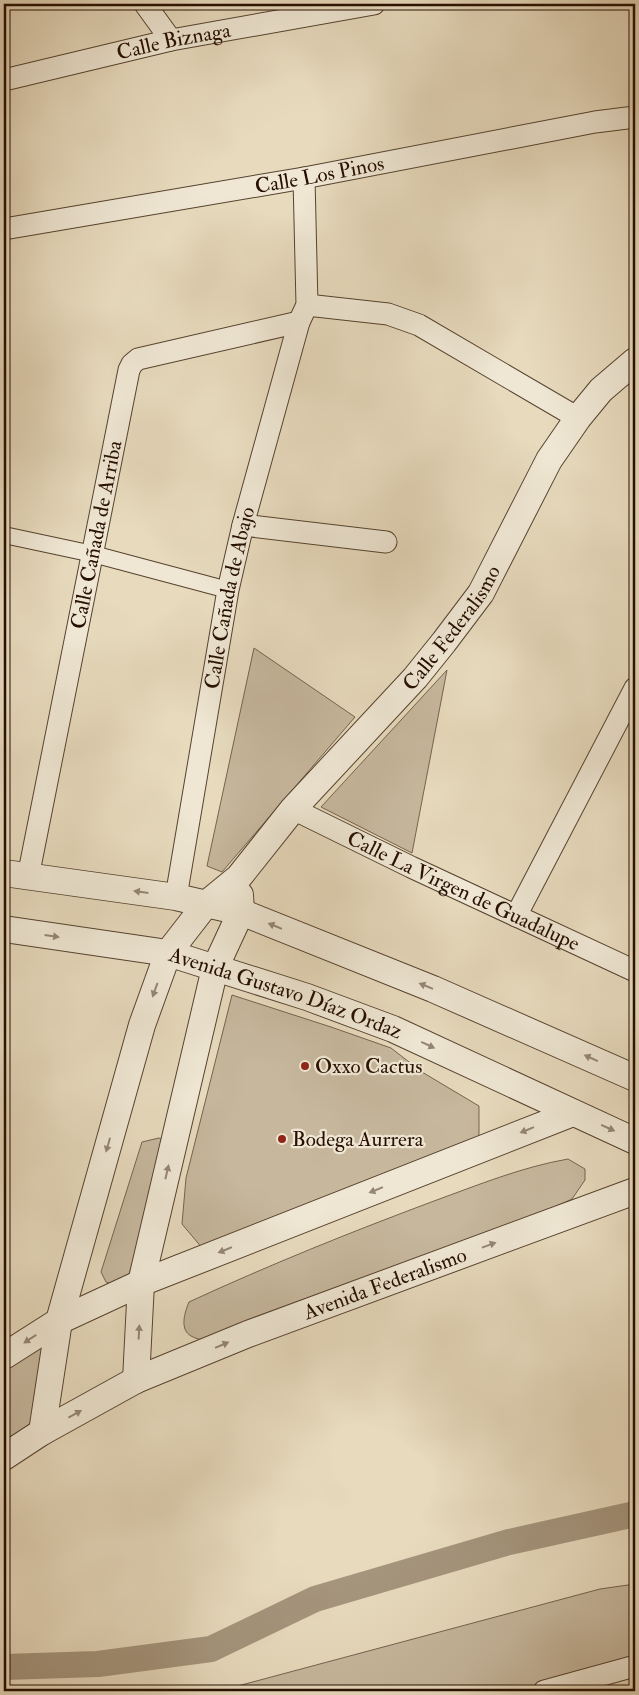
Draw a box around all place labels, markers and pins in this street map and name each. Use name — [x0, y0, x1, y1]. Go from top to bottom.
place label: Oxxo Cactus — [315, 1053, 422, 1080]
marker: Oxxo Cactus — [299, 1060, 311, 1072]
place label: Bodega Aurrera — [292, 1126, 424, 1153]
marker: Bodega Aurrera — [276, 1133, 288, 1145]

